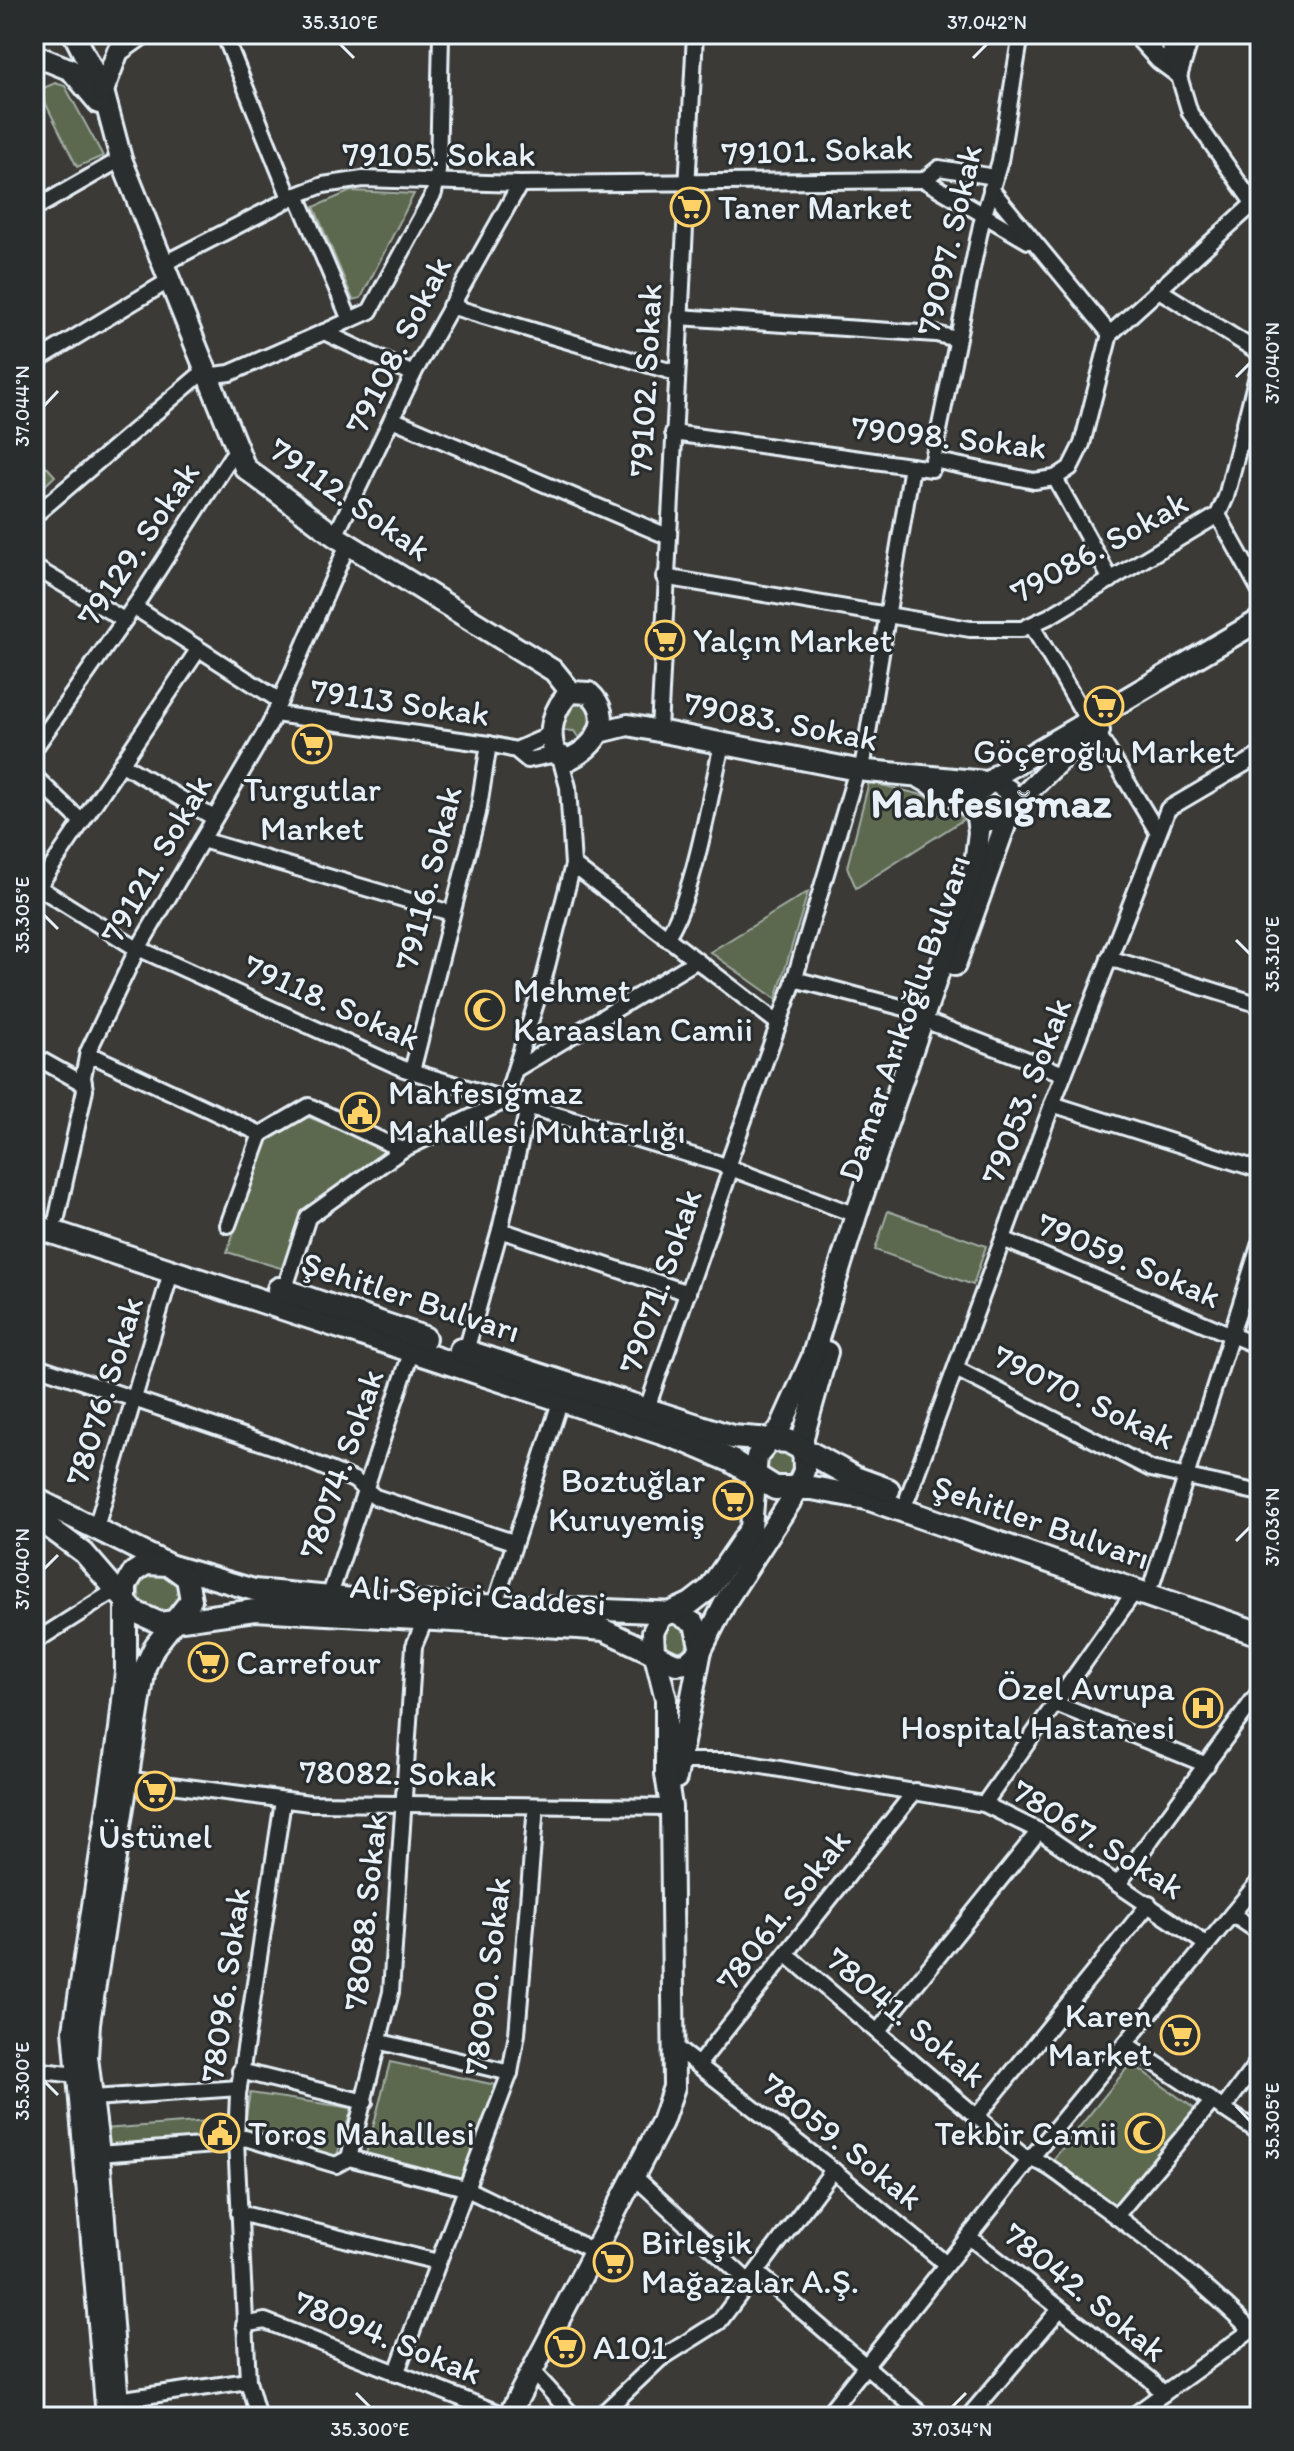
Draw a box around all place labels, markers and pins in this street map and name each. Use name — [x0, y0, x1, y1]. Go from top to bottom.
supermarket icon: Taner Market — [669, 186, 711, 228]
place label: Taner Market — [718, 187, 912, 228]
supermarket icon: Yalçın Market — [644, 619, 686, 661]
place label: Yalçın Market — [693, 620, 893, 661]
supermarket icon: Göçeroğlu Market — [1083, 685, 1125, 727]
supermarket icon: Turgutlar Market — [291, 723, 333, 765]
place label: Göçeroğlu Market — [973, 731, 1235, 772]
place label: Turgutlar Market — [243, 769, 381, 849]
place label: Mehmet Karaaslan Camii — [513, 970, 753, 1050]
mosque icon: Mehmet Karaaslan Camii — [464, 989, 506, 1031]
place label: Mahfesığmaz Mahallesi Muhtarlığı — [388, 1072, 686, 1152]
public building icon: Mahfesığmaz Mahallesi Muhtarlığı — [339, 1091, 381, 1133]
place label: Boztuğlar Kuruyemiş — [548, 1460, 705, 1540]
supermarket icon: Boztuğlar Kuruyemiş — [712, 1479, 754, 1521]
supermarket icon: Carrefour — [187, 1641, 229, 1683]
place label: Carrefour — [236, 1642, 381, 1683]
place label: Özel Avrupa Hospital Hastanesi — [900, 1668, 1175, 1748]
hospital icon: Özel Avrupa Hospital Hastanesi — [1182, 1687, 1224, 1729]
supermarket icon: Üstünel — [134, 1770, 176, 1812]
place label: Üstünel — [98, 1816, 212, 1857]
place label: Karen Market — [1048, 1995, 1152, 2075]
supermarket icon: Karen Market — [1159, 2014, 1201, 2056]
public building icon: Toros Mahallesi — [199, 2112, 241, 2154]
mosque icon: Tekbir Camii — [1124, 2112, 1166, 2154]
place label: Toros Mahallesi — [248, 2113, 475, 2154]
place label: Tekbir Camii — [934, 2113, 1117, 2154]
place label: Birleşik Mağazalar A.Ş. — [641, 2222, 859, 2302]
supermarket icon: Birleşik Mağazalar A.Ş. — [592, 2241, 634, 2283]
supermarket icon: A101 — [544, 2326, 586, 2368]
place label: A101 — [593, 2327, 667, 2368]

